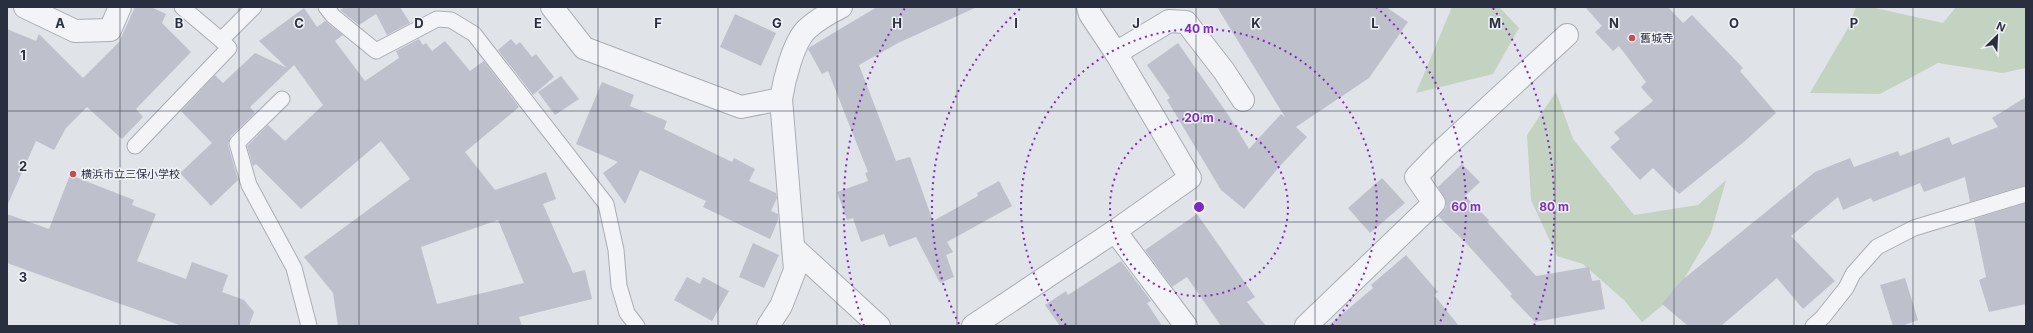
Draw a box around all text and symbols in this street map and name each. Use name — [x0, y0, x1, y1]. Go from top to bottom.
text: A — [55, 15, 65, 31]
text: B — [175, 15, 184, 31]
text: C — [294, 15, 304, 31]
text: D — [414, 15, 424, 31]
text: E — [534, 15, 542, 31]
text: F — [654, 15, 662, 31]
text: G — [772, 15, 782, 31]
text: H — [892, 15, 902, 31]
text: I — [1014, 15, 1018, 31]
text: J — [1132, 15, 1140, 31]
text: K — [1251, 15, 1261, 31]
text: L — [1371, 15, 1379, 31]
text: M — [1489, 15, 1501, 31]
text: N — [1609, 15, 1619, 31]
text: O — [1729, 15, 1739, 31]
text: P — [1850, 15, 1858, 31]
north arrow — [1977, 16, 2017, 56]
text: N — [1994, 19, 2008, 35]
text: 40 m — [1184, 21, 1214, 36]
place label: 舊城寺 — [1640, 31, 1673, 45]
marker: 舊城寺 — [1627, 33, 1637, 43]
text: 1 — [20, 47, 26, 63]
text: 20 m — [1184, 110, 1214, 125]
text: 2 — [19, 158, 27, 174]
place label: 横浜市立三保小学校 — [81, 167, 180, 181]
marker: 横浜市立三保小学校 — [68, 169, 78, 179]
text: 60 m — [1451, 199, 1481, 214]
text: 80 m — [1539, 199, 1569, 214]
centre of rings — [1192, 200, 1206, 214]
text: 3 — [19, 269, 27, 285]

